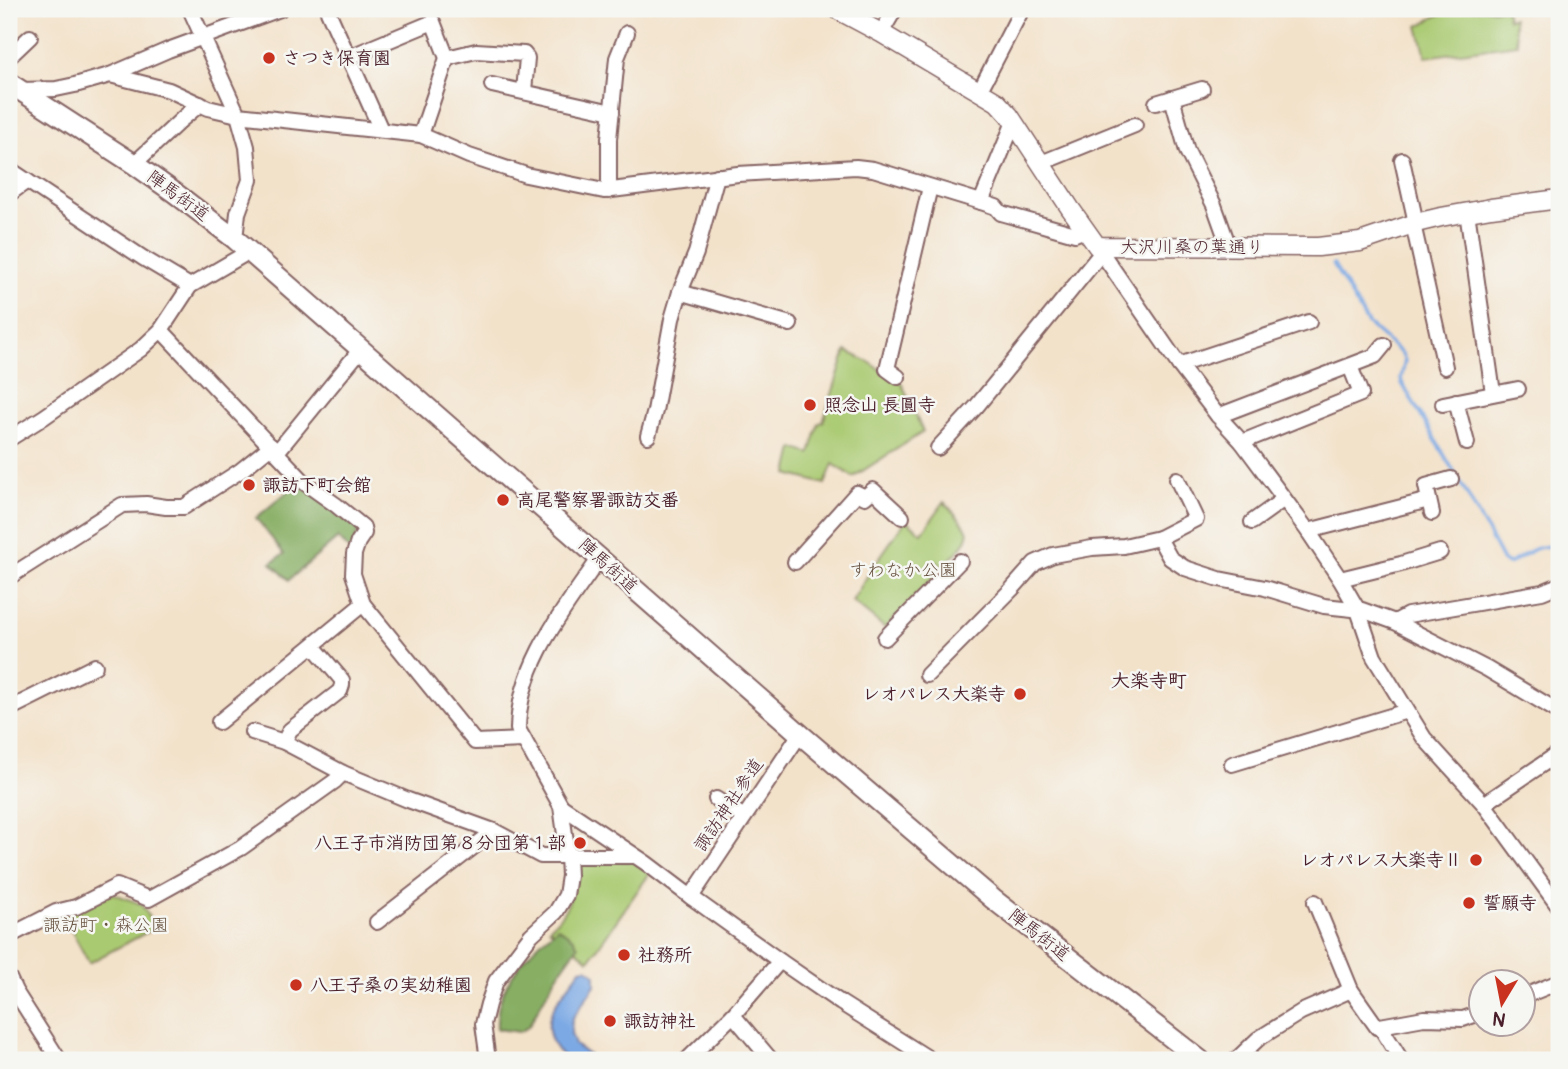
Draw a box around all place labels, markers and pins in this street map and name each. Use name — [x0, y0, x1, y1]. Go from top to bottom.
place label: さつき保育園 — [283, 47, 391, 70]
marker: さつき保育園 — [261, 50, 277, 66]
place label: 照念山 長圓寺 — [824, 394, 936, 417]
marker: 照念山 長圓寺 — [802, 397, 818, 413]
place label: 諏訪下町会館 — [263, 474, 371, 497]
marker: 諏訪下町会館 — [241, 477, 257, 493]
place label: 高尾警察署諏訪交番 — [517, 489, 679, 512]
marker: 高尾警察署諏訪交番 — [495, 492, 511, 508]
place label: レオパレス大楽寺 — [862, 683, 1006, 706]
marker: レオパレス大楽寺 — [1012, 686, 1028, 702]
place label: 八王子市消防団第８分団第１部 — [314, 832, 566, 855]
marker: 八王子市消防団第８分団第１部 — [572, 835, 588, 851]
place label: レオパレス大楽寺Ⅱ — [1300, 849, 1462, 872]
marker: レオパレス大楽寺Ⅱ — [1468, 852, 1484, 868]
place label: 誓願寺 — [1483, 892, 1537, 915]
marker: 誓願寺 — [1461, 895, 1477, 911]
place label: 社務所 — [638, 944, 692, 967]
marker: 社務所 — [616, 947, 632, 963]
place label: 八王子桑の実幼稚園 — [310, 974, 472, 997]
marker: 八王子桑の実幼稚園 — [288, 977, 304, 993]
place label: 諏訪神社 — [624, 1010, 696, 1033]
marker: 諏訪神社 — [602, 1013, 618, 1029]

